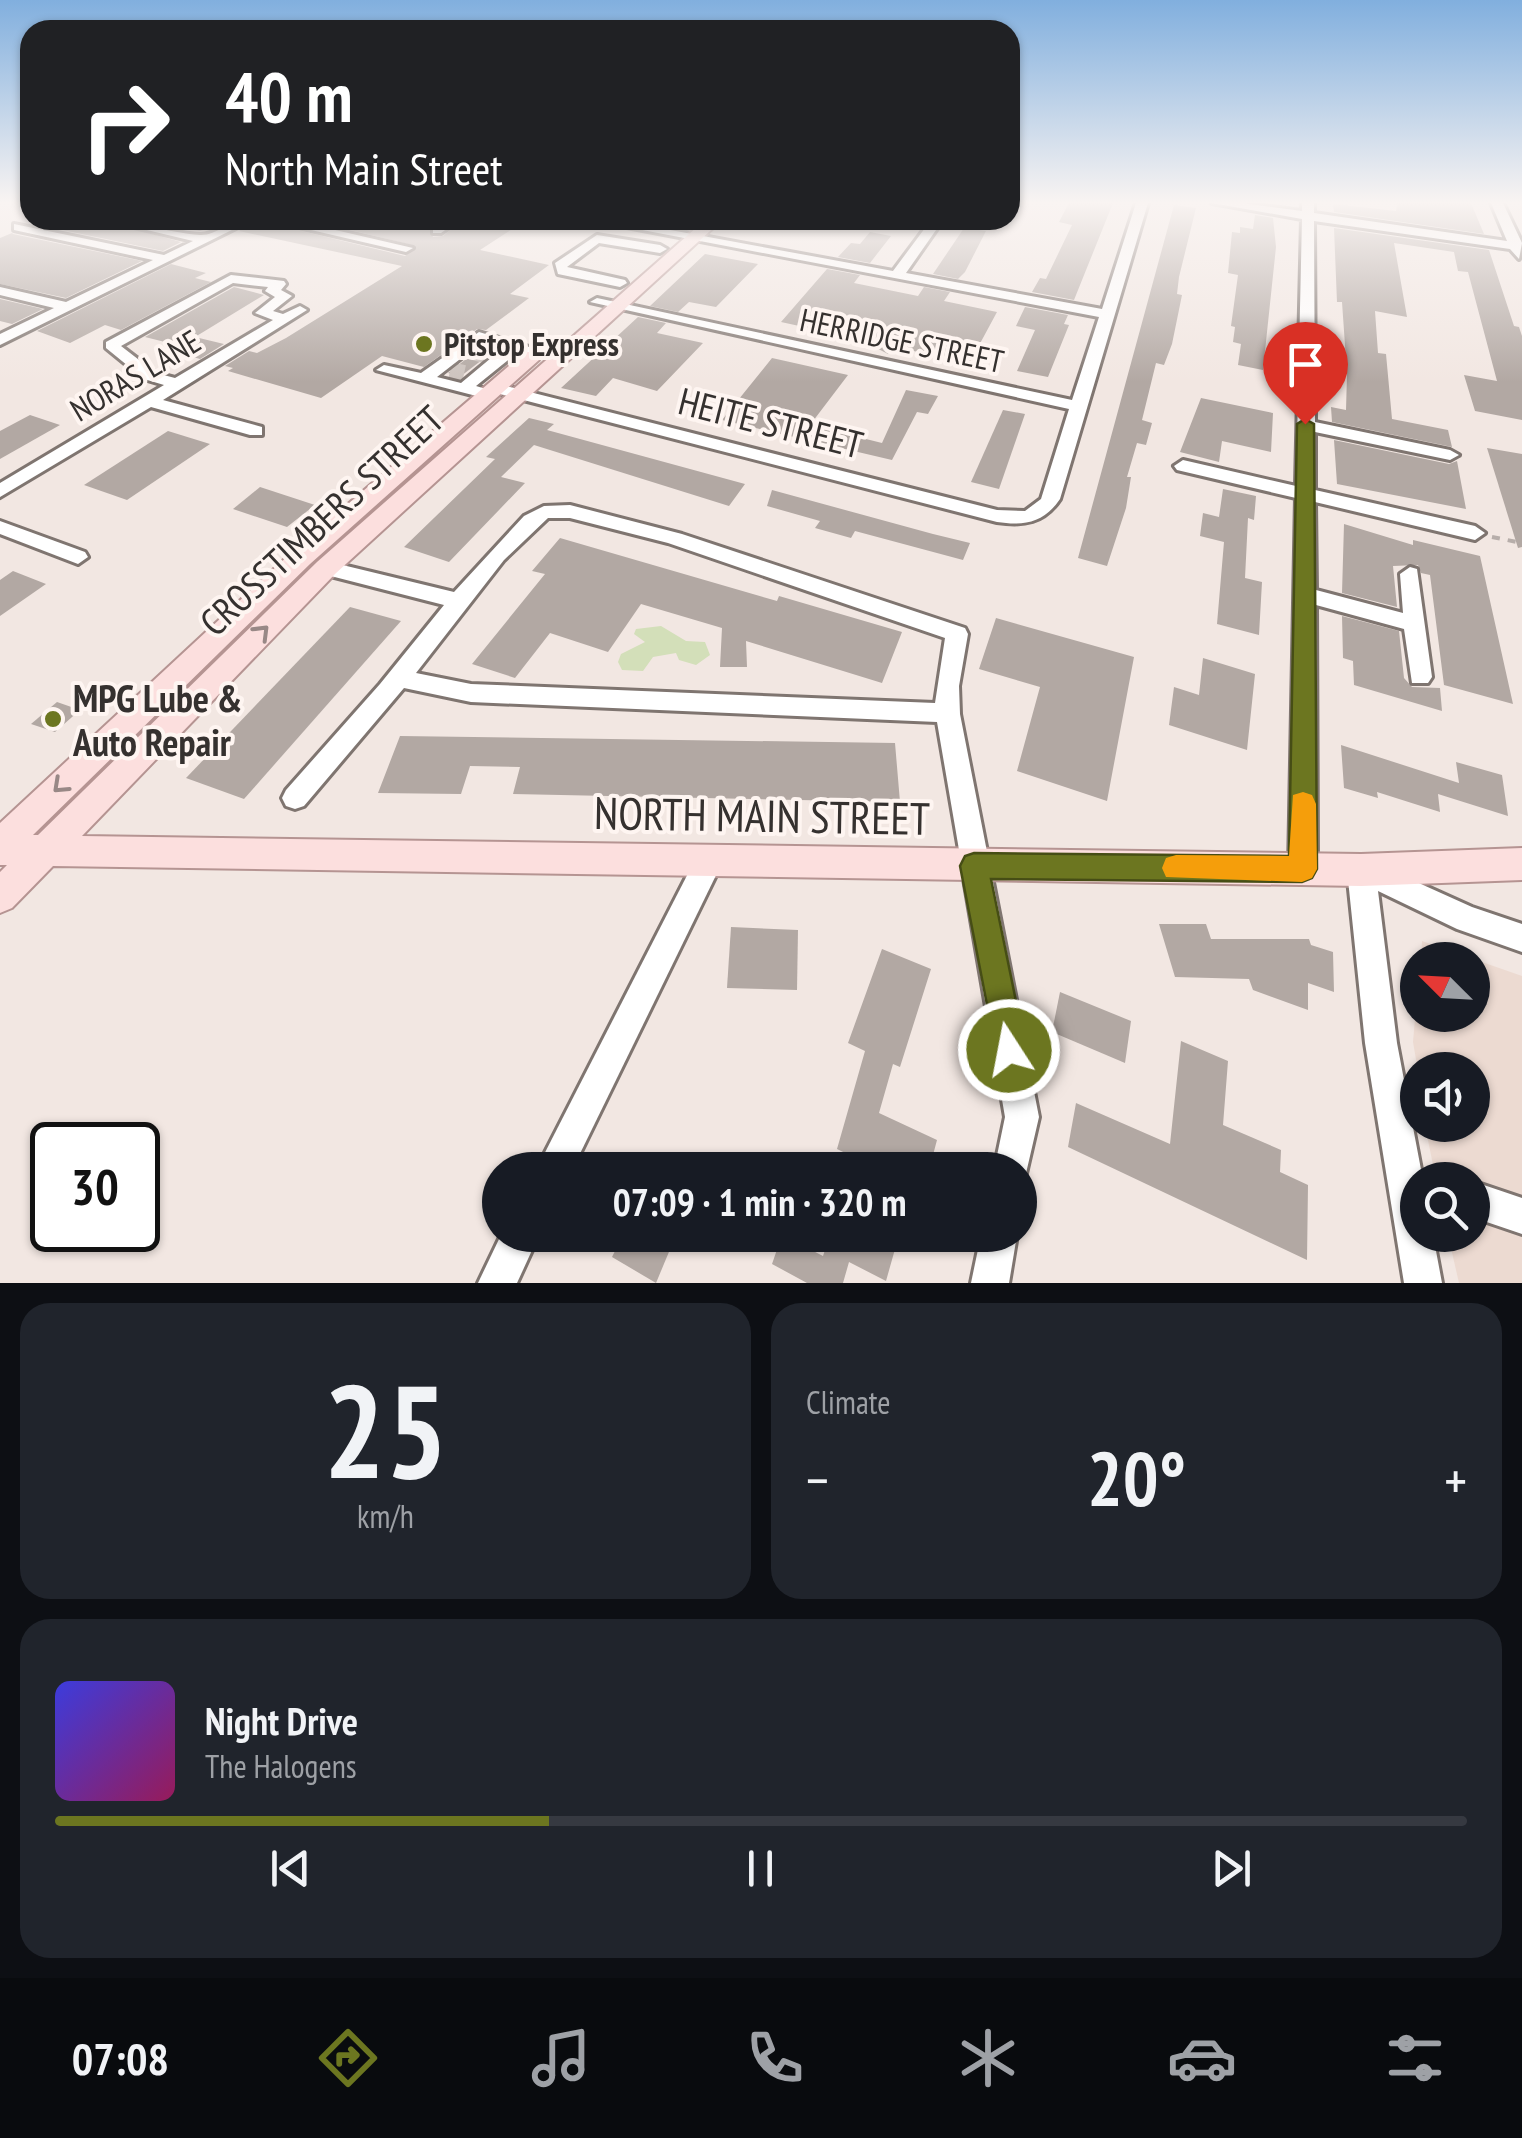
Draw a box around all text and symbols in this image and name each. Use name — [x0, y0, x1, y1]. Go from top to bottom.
text: 40 m — [225, 51, 353, 141]
icon: right — [60, 60, 190, 190]
text: North Main Street — [225, 139, 503, 197]
street label: HERRIDGE STREET — [796, 298, 1008, 382]
street label: NORAS LANE — [62, 320, 208, 430]
pin — [1263, 322, 1348, 425]
place label: Pitstop Express — [444, 323, 619, 365]
marker: Pitstop Express — [413, 333, 435, 355]
icon: arrive — [1278, 337, 1333, 392]
street label: HEITE STREET — [674, 375, 868, 469]
street label: CROSSTIMBERS STREET — [189, 394, 453, 646]
one-way arrow — [250, 626, 268, 644]
place label: MPG Lube & Auto Repair — [72, 673, 242, 766]
marker: MPG Lube & Auto Repair — [42, 708, 64, 730]
one-way arrow — [53, 774, 72, 792]
street label: NORTH MAIN STREET — [593, 783, 931, 847]
north arrow — [1400, 942, 1490, 1032]
map controls — [1400, 942, 1490, 1252]
position arrow — [957, 998, 1061, 1102]
button: sound — [1400, 1052, 1490, 1142]
speed limit sign: 30 — [30, 1122, 160, 1252]
button: search — [1400, 1162, 1490, 1252]
text: 07:09 · 1 min · 320 m — [613, 1177, 906, 1226]
text: 25 — [323, 1346, 448, 1514]
text: Climate — [806, 1381, 890, 1423]
text: 20° — [1087, 1430, 1186, 1527]
text: − — [806, 1444, 829, 1515]
text: + — [1444, 1444, 1467, 1515]
text: km/h — [357, 1495, 414, 1537]
text: Night Drive — [205, 1696, 358, 1745]
text: The Halogens — [205, 1745, 357, 1787]
icon: previous — [263, 1841, 318, 1896]
icon: pause — [733, 1841, 788, 1896]
icon: next — [1204, 1841, 1259, 1896]
icon: directions — [313, 2023, 383, 2093]
icon: music — [526, 2023, 596, 2093]
icon: phone — [740, 2023, 810, 2093]
icon: climate — [953, 2023, 1023, 2093]
icon: car — [1167, 2023, 1237, 2093]
icon: filters — [1380, 2023, 1450, 2093]
text: 07:08 — [72, 2029, 169, 2087]

